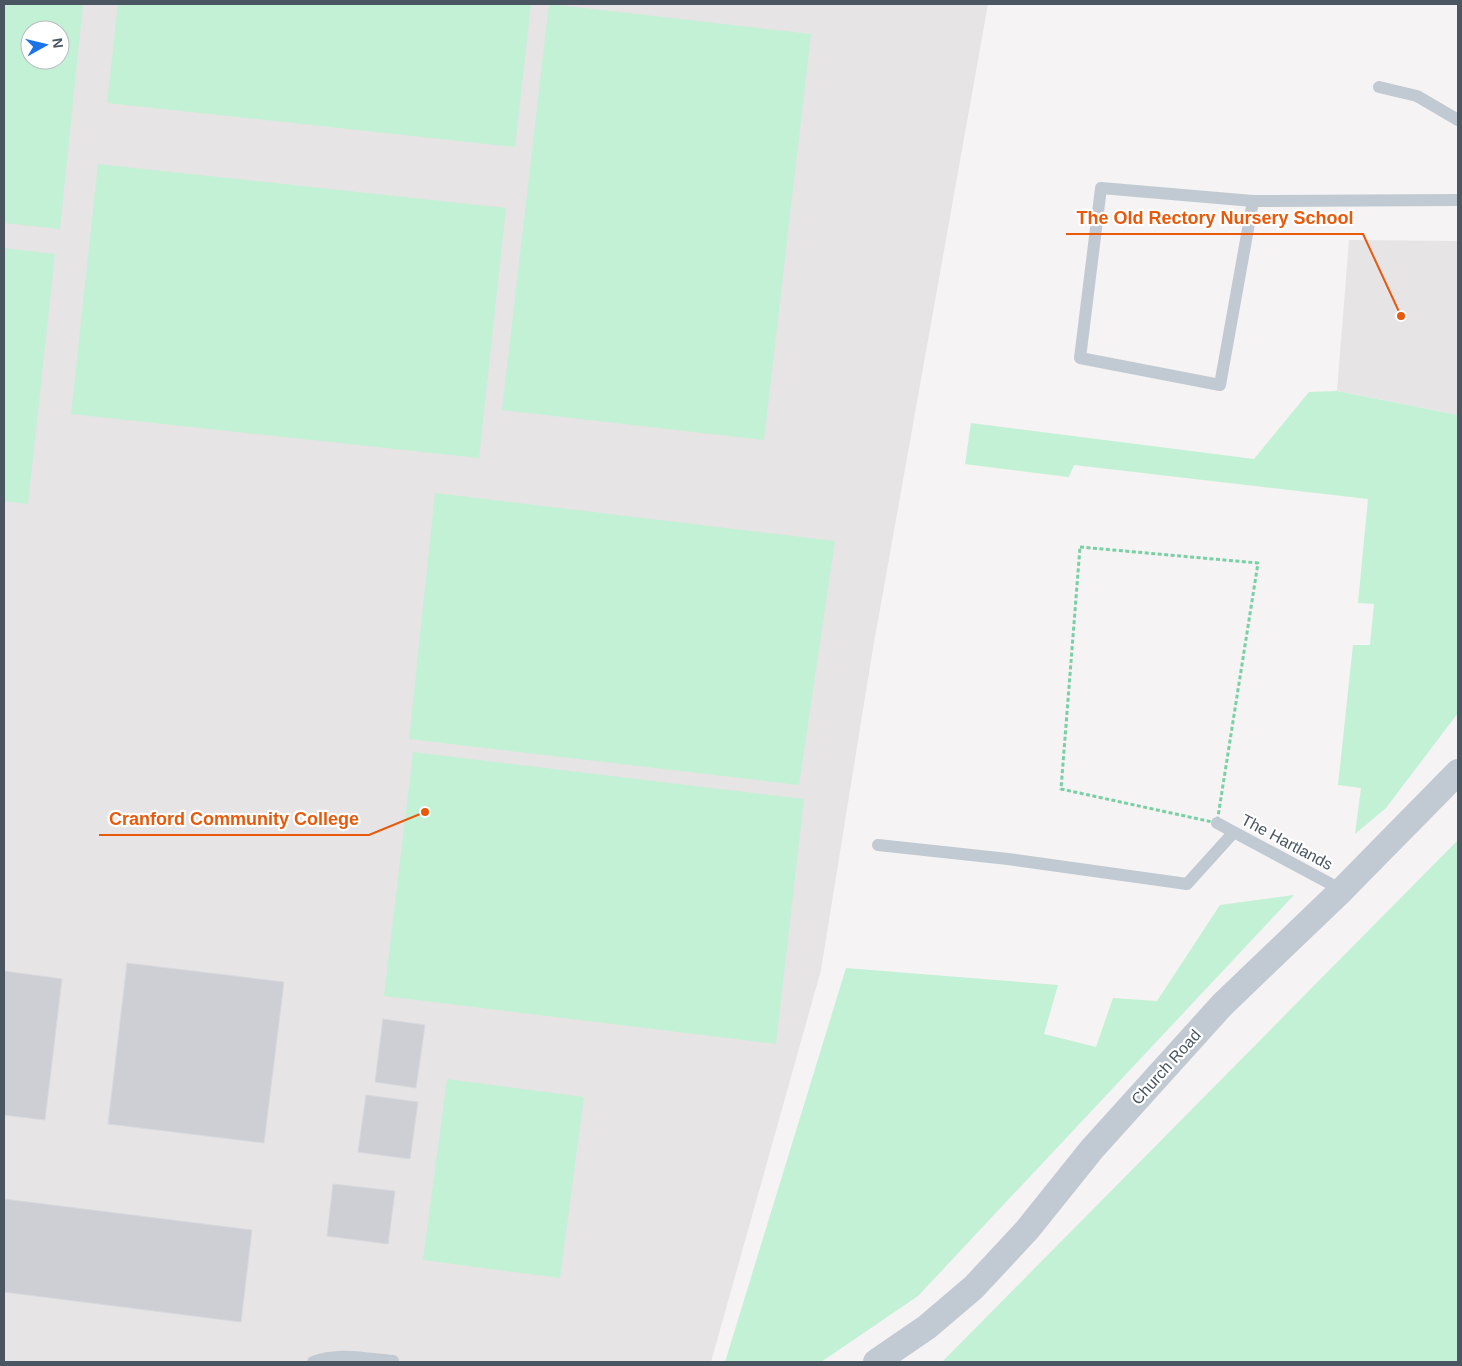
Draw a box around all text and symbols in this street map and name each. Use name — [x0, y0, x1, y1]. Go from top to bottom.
north arrow — [20, 20, 70, 70]
text: N — [49, 37, 67, 49]
callout: The Old Rectory Nursery School — [1066, 201, 1363, 234]
text: The Old Rectory Nursery School — [1076, 208, 1354, 228]
callout: Cranford Community College — [99, 802, 369, 835]
text: Cranford Community College — [109, 809, 359, 829]
street label: The Hartlands — [1239, 811, 1335, 873]
street label: Church Road — [1128, 1026, 1204, 1108]

